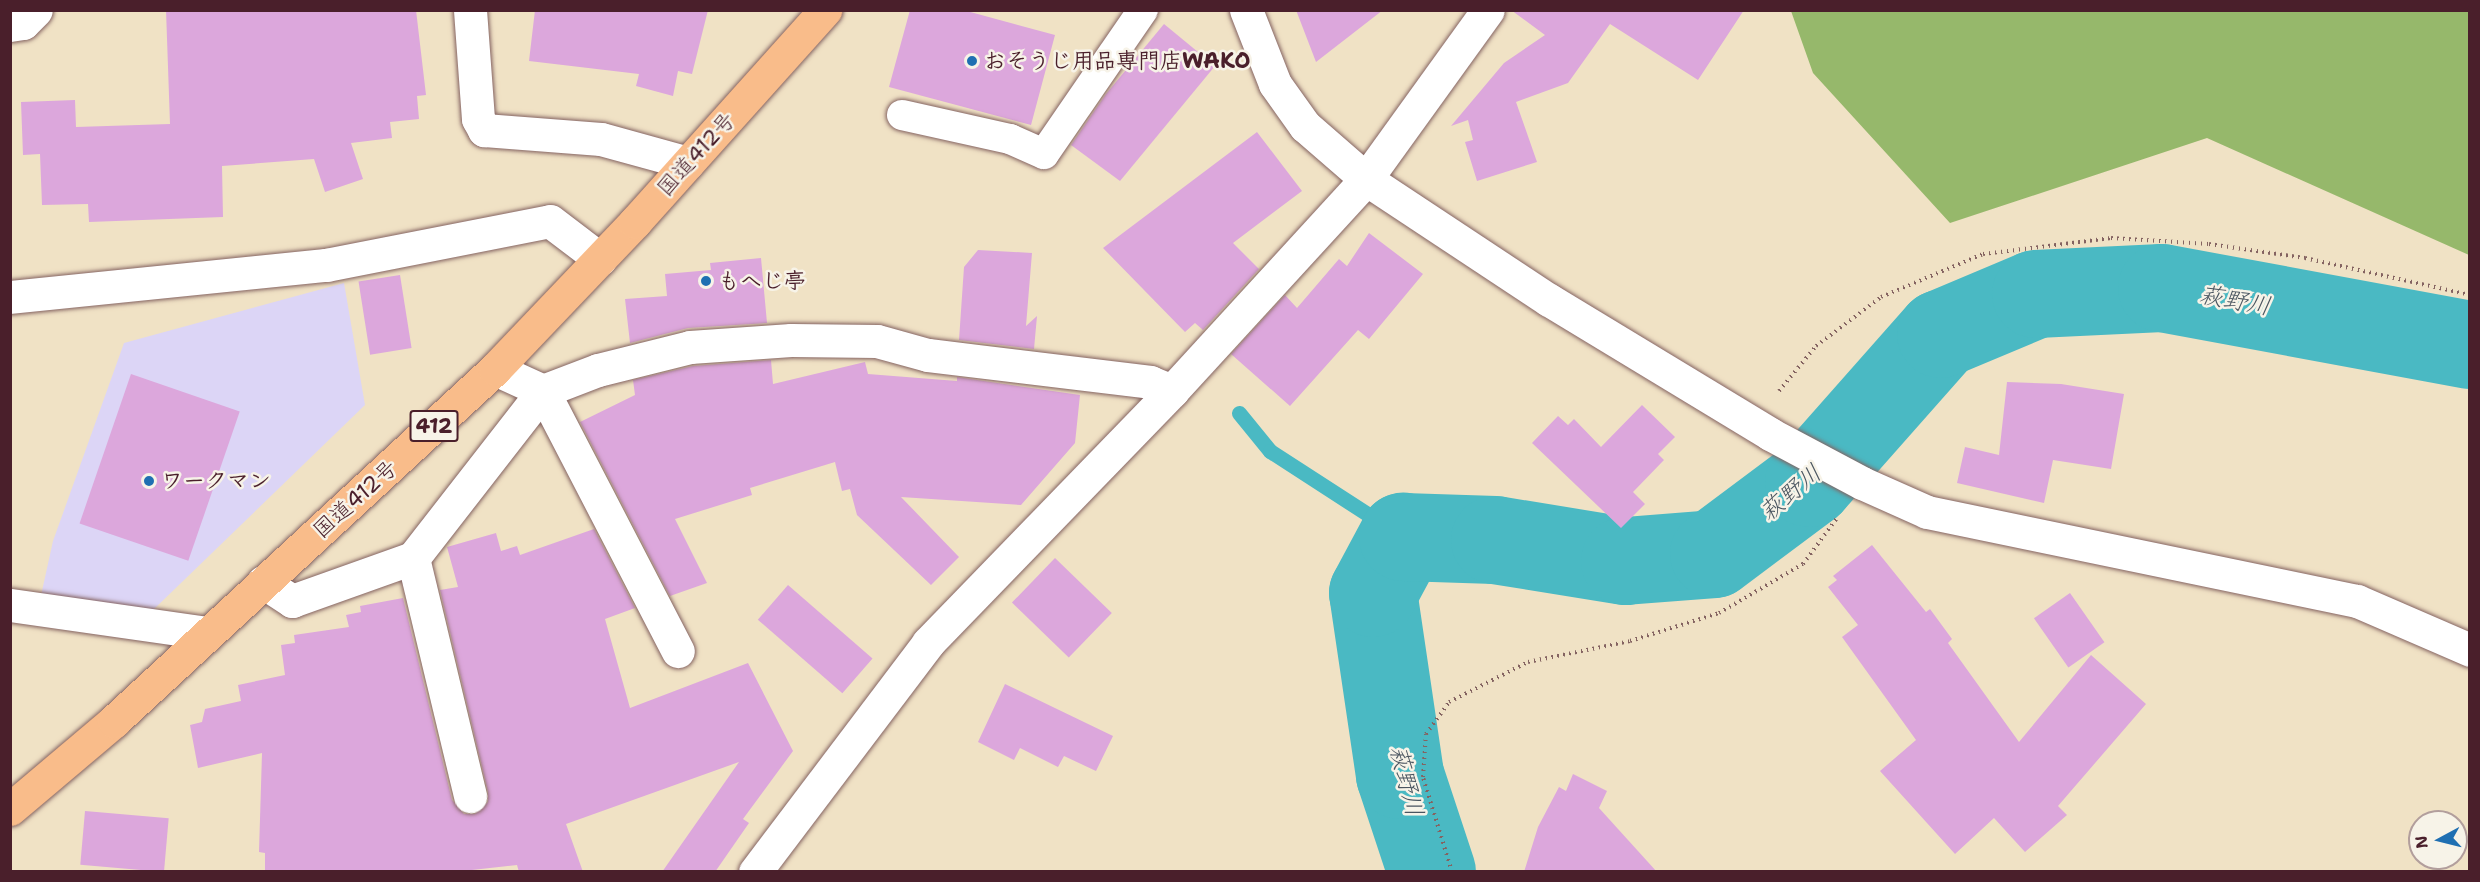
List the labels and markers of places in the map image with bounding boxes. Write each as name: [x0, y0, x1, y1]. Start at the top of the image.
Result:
place label: おそうじ用品専門店WAKO: [984, 48, 1251, 74]
marker: おそうじ用品専門店WAKO: [965, 54, 979, 68]
place label: もへじ亭: [718, 268, 806, 294]
marker: もへじ亭: [699, 274, 713, 288]
place label: ワークマン: [161, 468, 271, 494]
marker: ワークマン: [142, 474, 156, 488]

